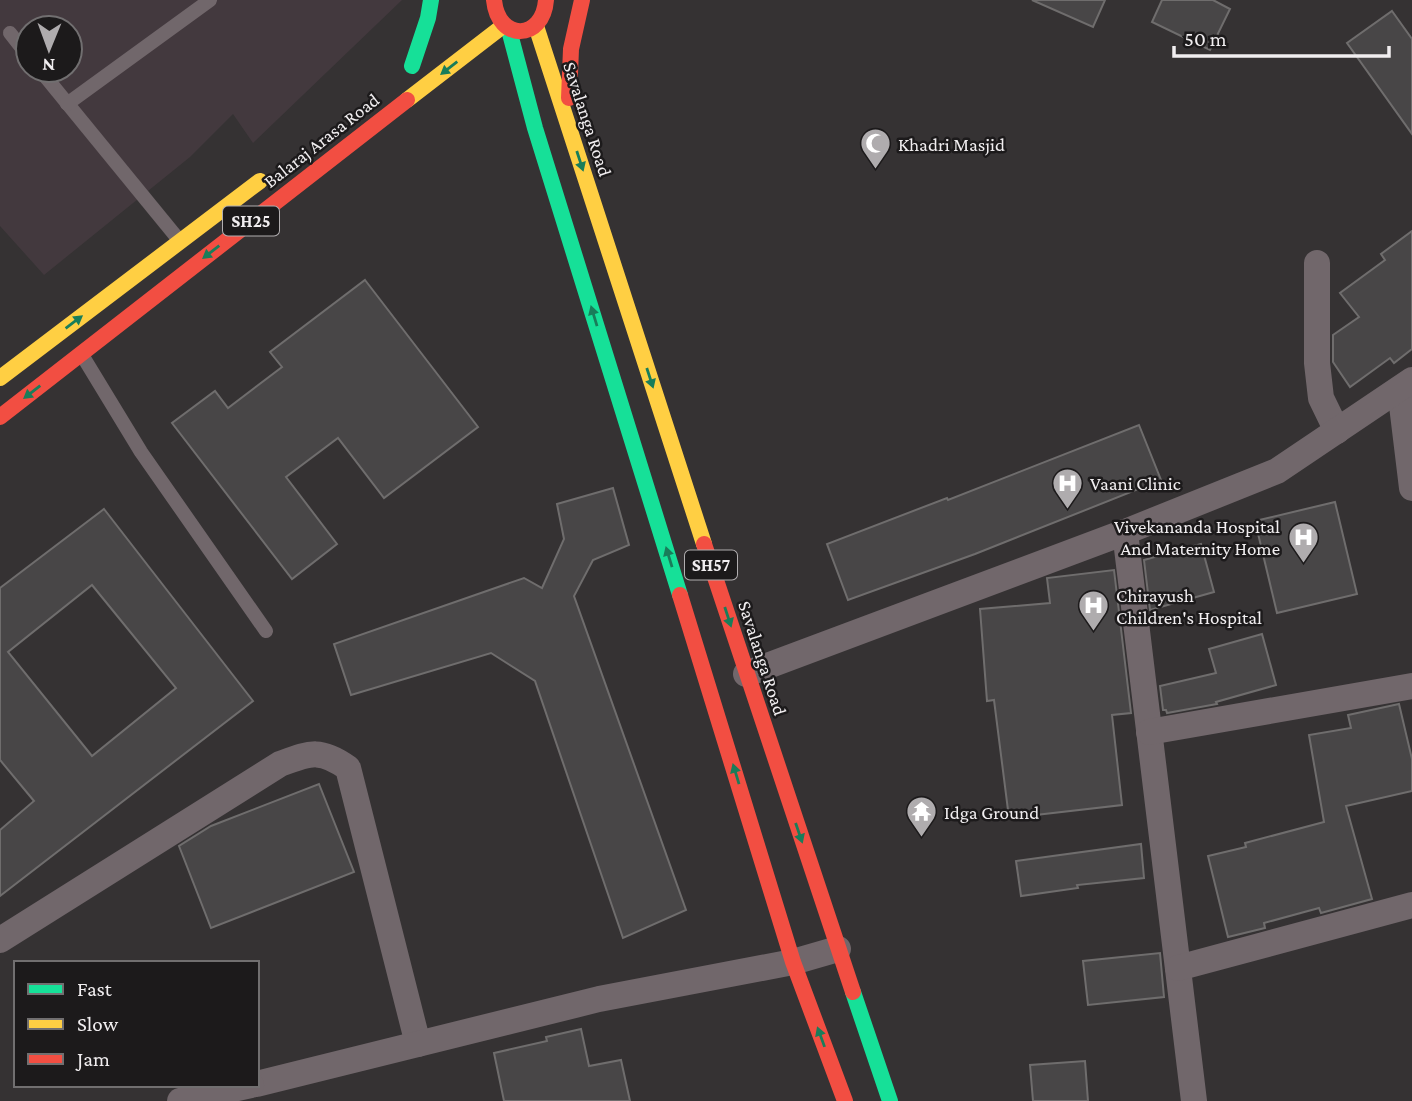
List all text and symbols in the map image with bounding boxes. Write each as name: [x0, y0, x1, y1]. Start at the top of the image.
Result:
north arrow: [14, 14, 84, 84]
scale bar: [1174, 14, 1389, 58]
text: 50 m: [1184, 27, 1227, 51]
text: N: [42, 55, 55, 76]
street label: Savalanga Road: [559, 59, 616, 179]
one-way arrow: [441, 60, 459, 75]
street label: Balaraj Arasa Road: [259, 89, 384, 193]
mosque icon: Khadri Masjid: [858, 127, 892, 171]
place label: Khadri Masjid: [898, 134, 1005, 156]
one-way arrow: [575, 151, 586, 172]
road number: SH25: [223, 206, 279, 236]
one-way arrow: [202, 244, 220, 258]
one-way arrow: [588, 306, 598, 327]
one-way arrow: [65, 316, 83, 330]
one-way arrow: [645, 367, 656, 388]
one-way arrow: [23, 385, 41, 399]
hospital icon: Vaani Clinic: [1050, 466, 1084, 510]
place label: Vaani Clinic: [1090, 473, 1181, 494]
place label: Vivekananda Hospital And Maternity Home: [1114, 516, 1280, 559]
hospital icon: Vivekananda Hospital And Maternity Home: [1286, 520, 1320, 564]
one-way arrow: [663, 546, 674, 567]
road number: SH57: [685, 550, 737, 580]
place label: Chirayush Children's Hospital: [1116, 585, 1262, 628]
hospital icon: Chirayush Children's Hospital: [1076, 589, 1110, 633]
street label: Savalanga Road: [734, 598, 791, 718]
one-way arrow: [723, 607, 733, 628]
one-way arrow: [731, 763, 741, 784]
temple icon: Idga Ground: [904, 795, 938, 839]
place label: Idga Ground: [944, 802, 1039, 823]
one-way arrow: [794, 823, 805, 844]
legend: [14, 961, 259, 1087]
text: Fast: [77, 977, 113, 1001]
text: Slow: [77, 1012, 119, 1036]
one-way arrow: [816, 1026, 827, 1047]
text: Jam: [75, 1047, 110, 1071]

